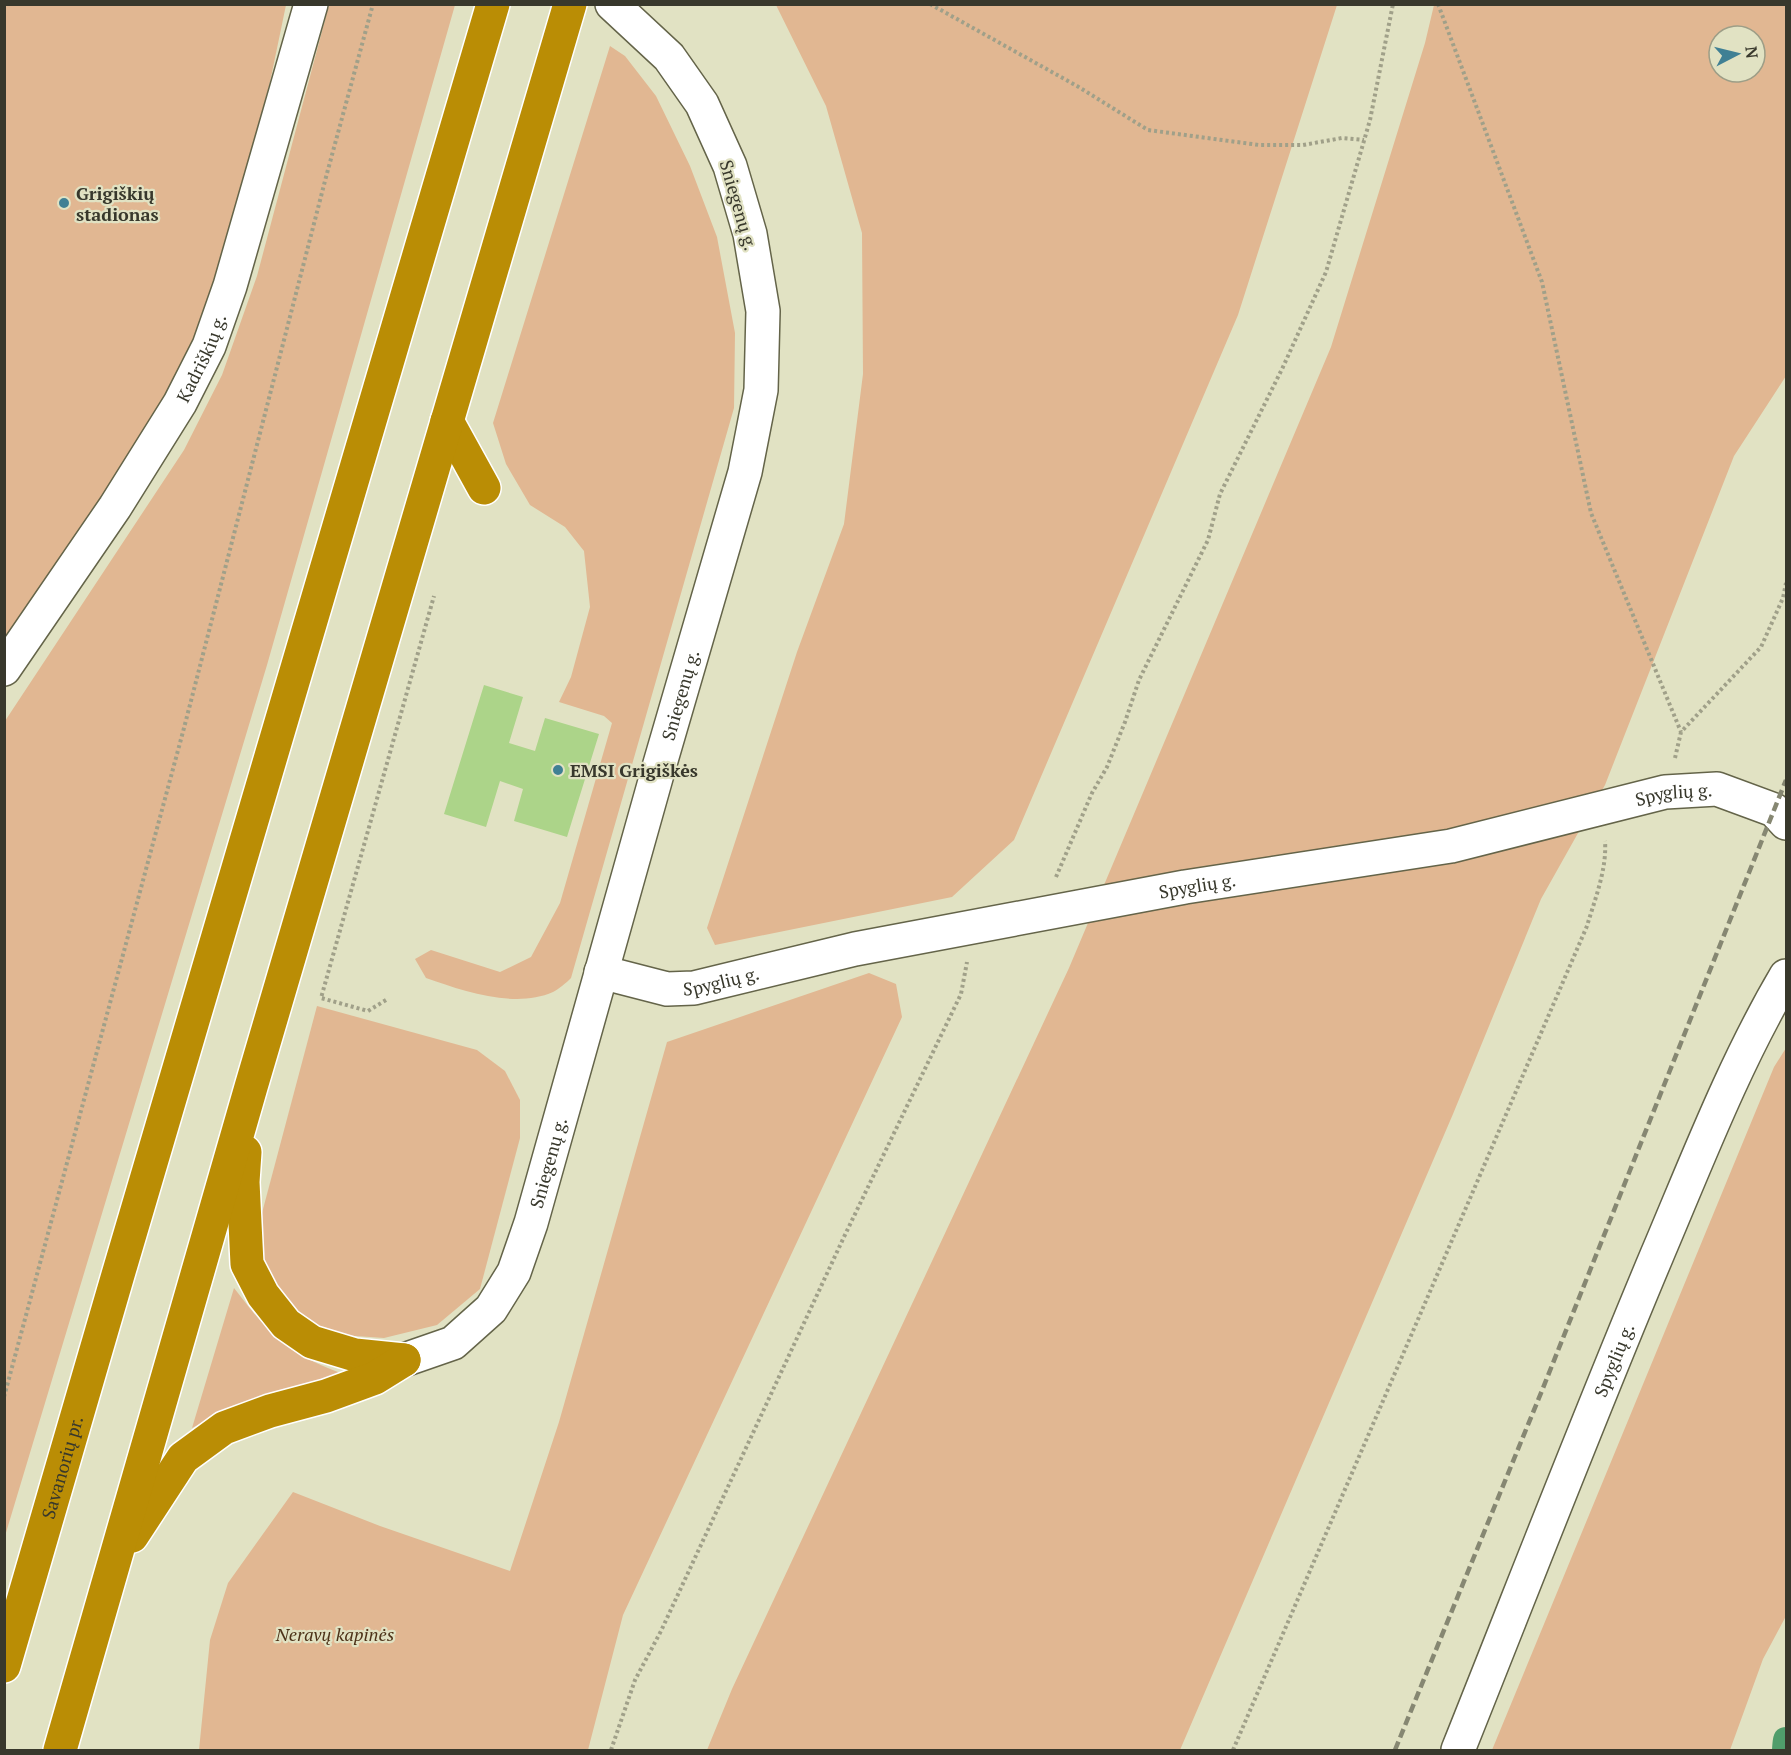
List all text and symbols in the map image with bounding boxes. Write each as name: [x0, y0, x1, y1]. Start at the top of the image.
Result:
north arrow: [1707, 24, 1767, 84]
text: N: [1740, 45, 1764, 60]
street label: Sniegenų g.: [715, 157, 763, 253]
place label: Grigiškių stadionas: [76, 181, 159, 226]
marker: Grigiškių stadionas: [57, 196, 71, 210]
street label: Kadriškių g.: [170, 310, 231, 406]
street label: Sniegenų g.: [655, 647, 705, 743]
place label: EMSI Grigiškės: [570, 758, 698, 782]
marker: EMSI Grigiškės: [551, 763, 565, 777]
street label: Spyglių g.: [1633, 777, 1713, 811]
street label: Spyglių g.: [1157, 867, 1238, 904]
street label: Spyglių g.: [682, 961, 762, 1000]
street label: Sniegenų g.: [524, 1114, 572, 1211]
street label: Spyglių g.: [1588, 1319, 1639, 1400]
street label: Savanorių pr.: [36, 1413, 88, 1522]
park label: Neravų kapinės: [275, 1622, 394, 1646]

